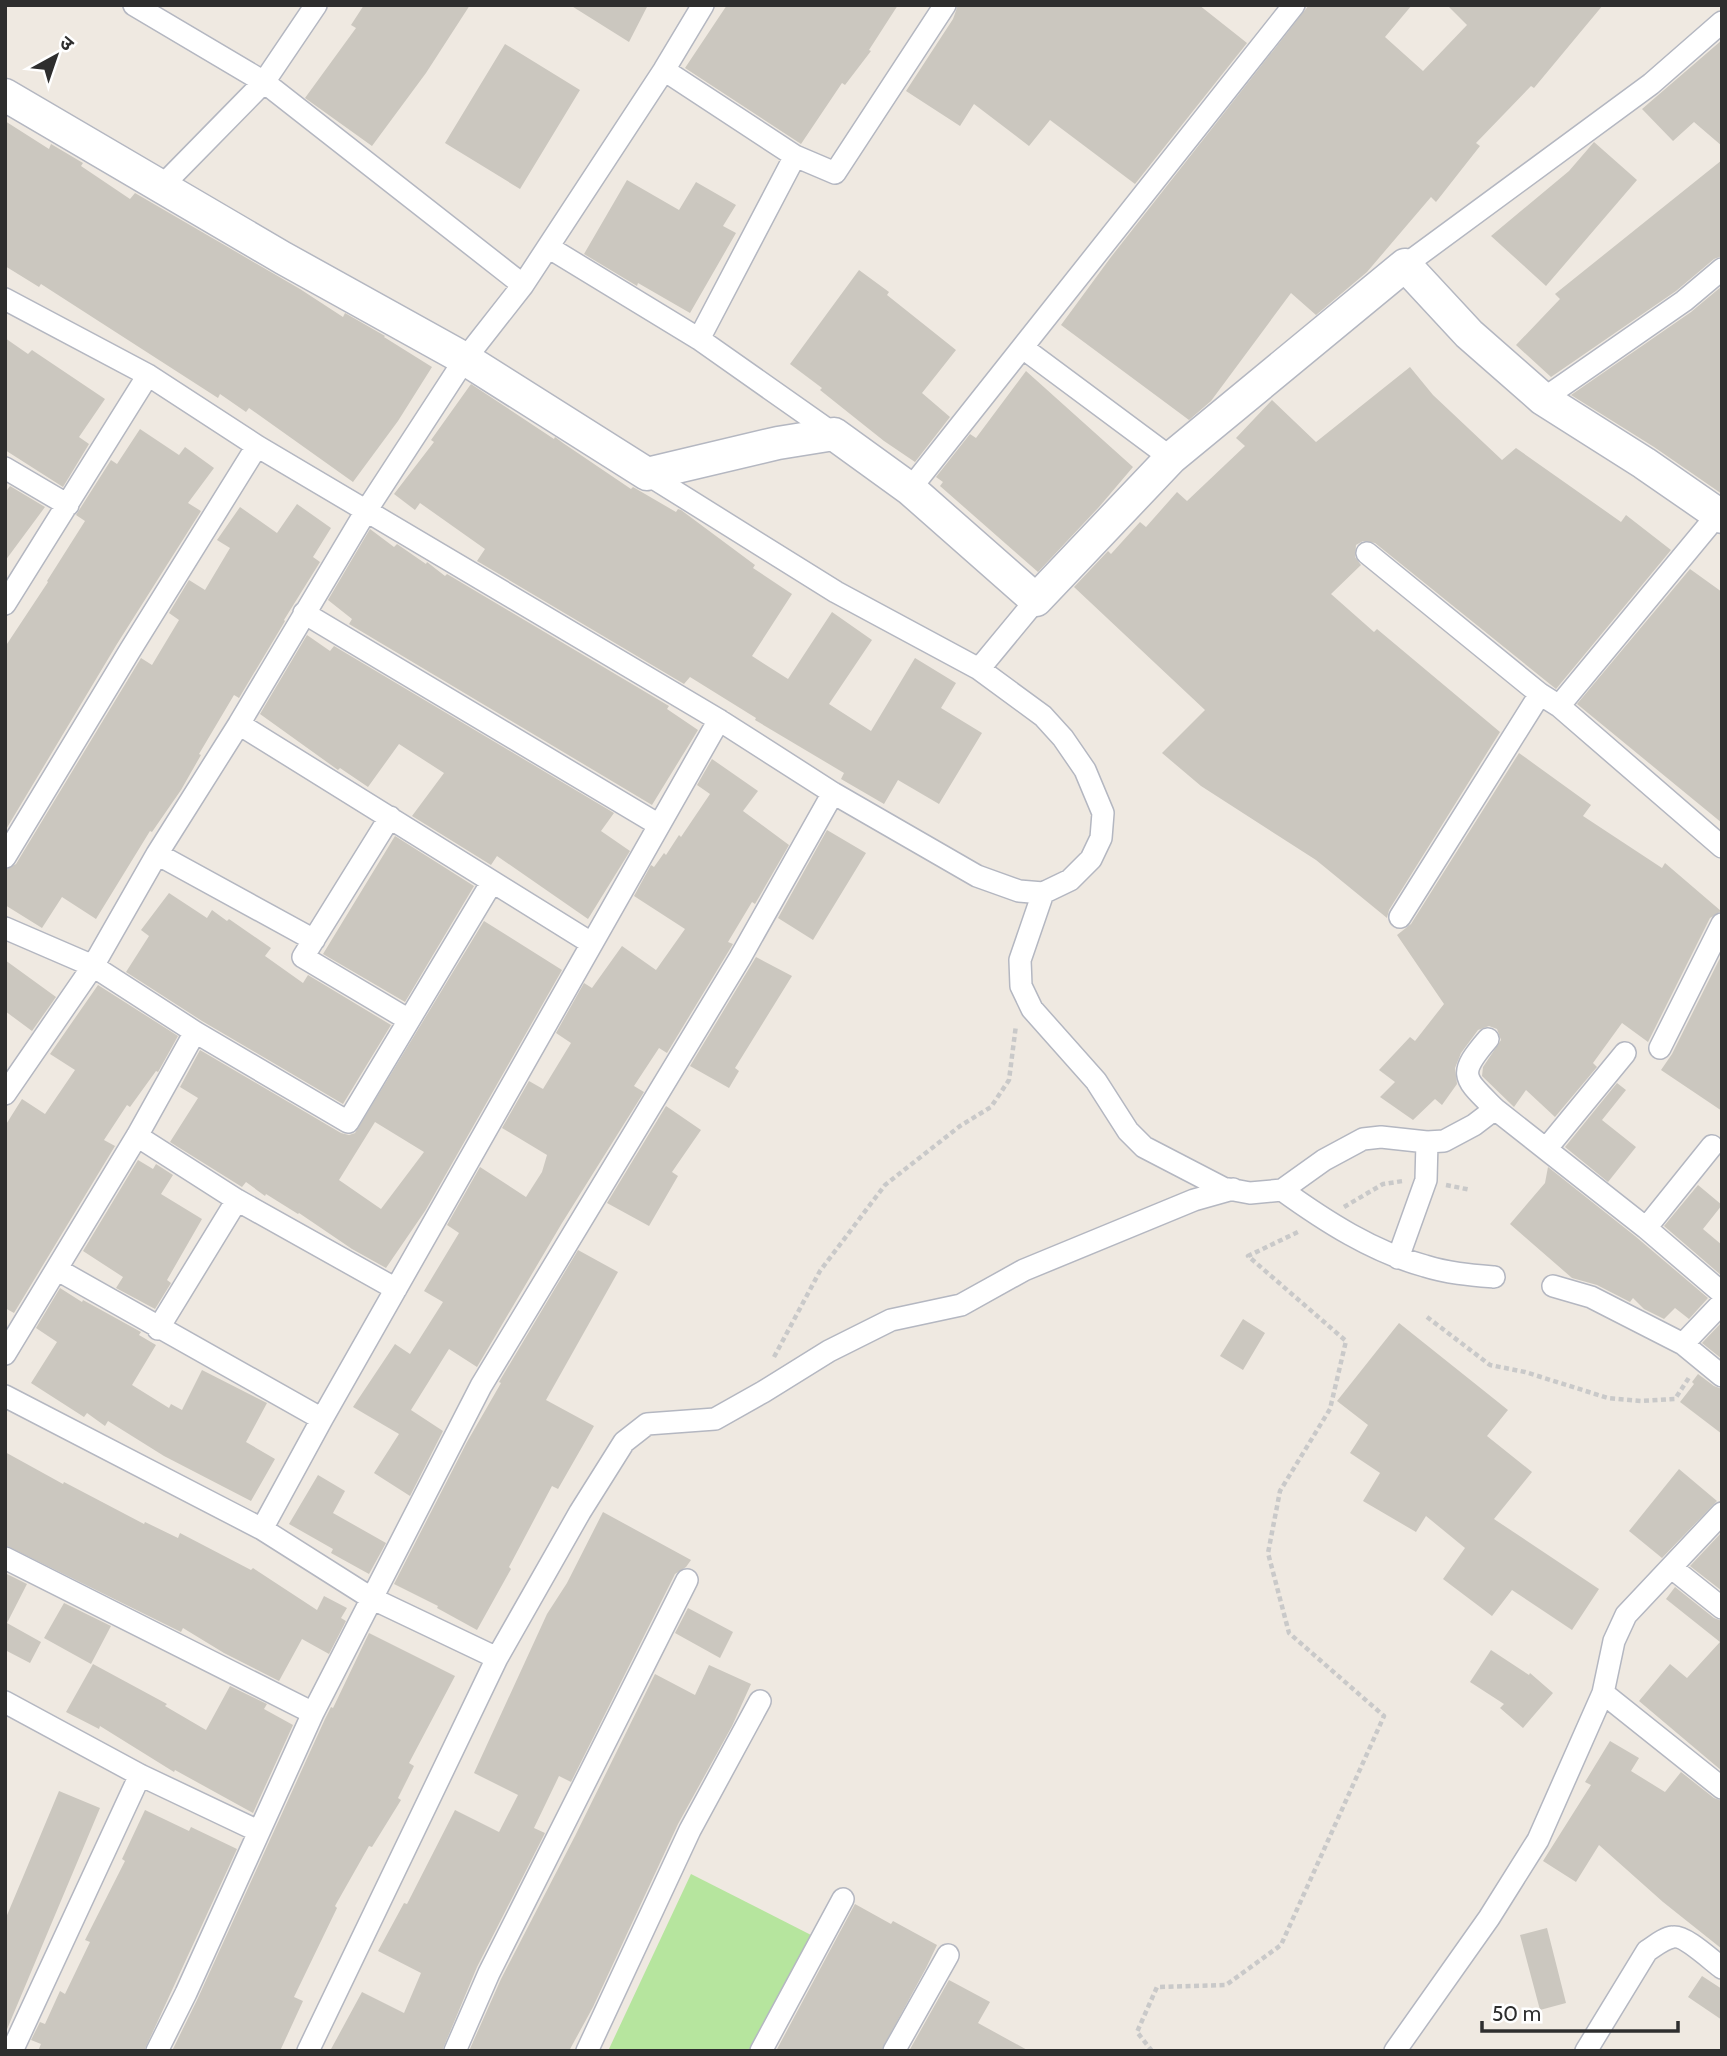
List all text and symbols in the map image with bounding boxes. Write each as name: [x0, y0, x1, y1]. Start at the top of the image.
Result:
north arrow: [21, 21, 91, 91]
text: उ: [55, 31, 79, 56]
scale bar: [1482, 1990, 1678, 2034]
text: 50 m: [1492, 2001, 1541, 2026]

